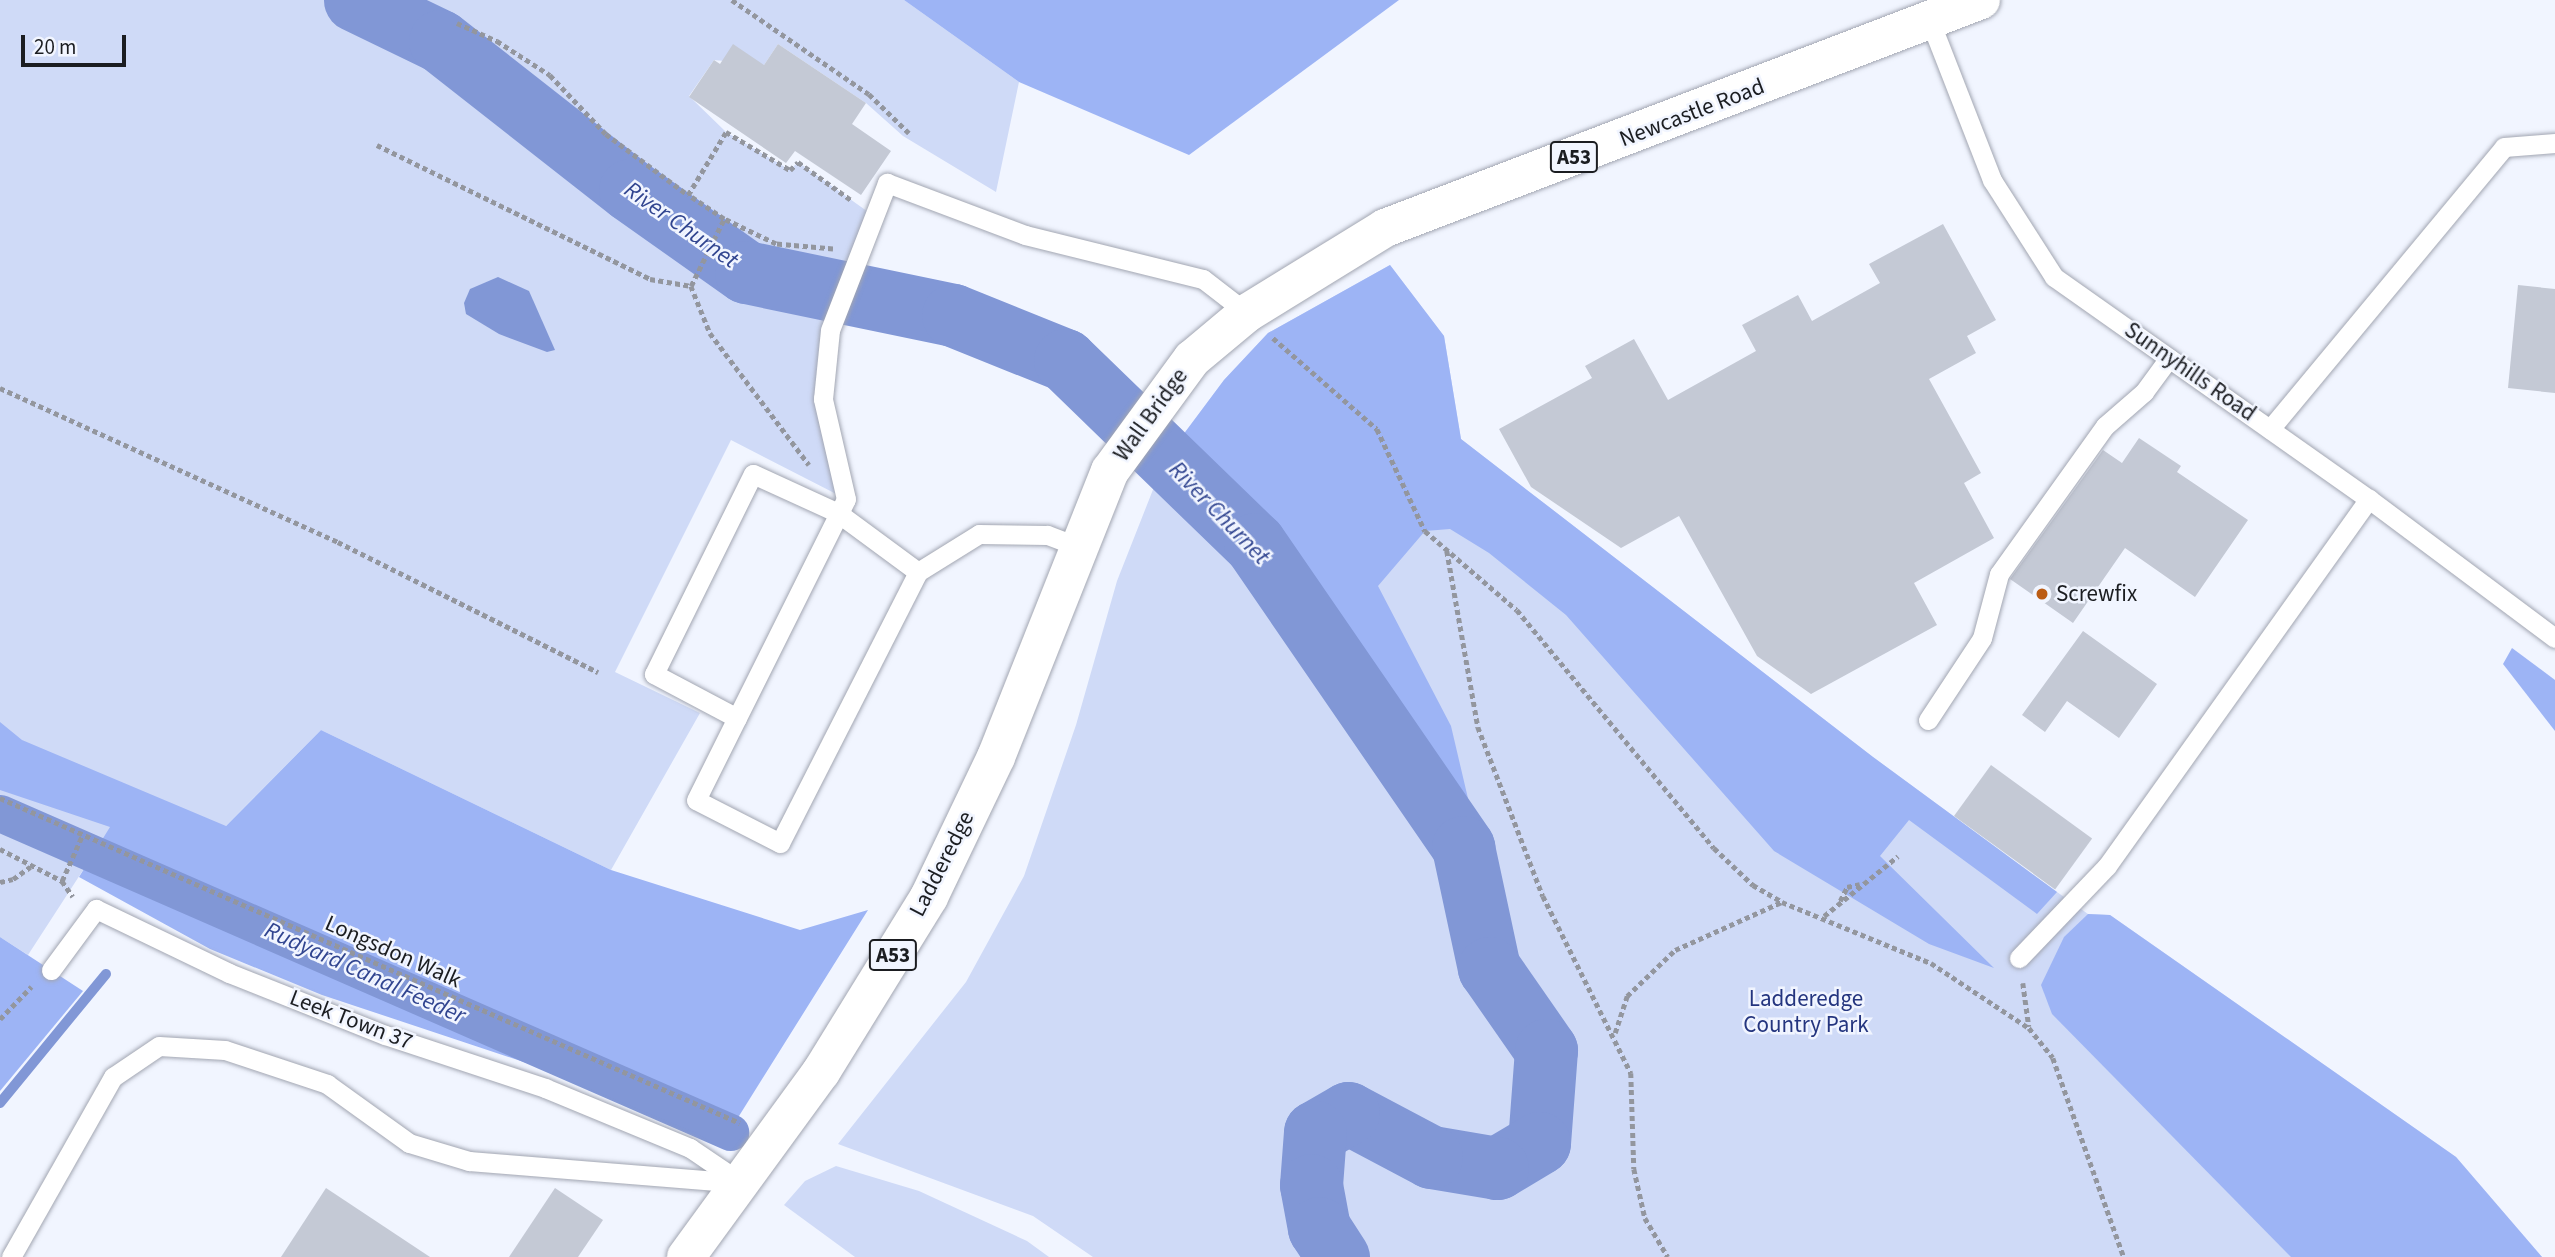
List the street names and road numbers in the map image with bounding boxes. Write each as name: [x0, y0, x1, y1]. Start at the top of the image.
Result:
street label: Newcastle Road: [1616, 73, 1768, 153]
road number: A53: [1550, 140, 1598, 174]
street label: Sunnyhills Road: [2119, 316, 2261, 428]
street label: Wall Bridge: [1108, 363, 1194, 467]
street label: Ladderedge: [904, 807, 980, 921]
street label: Longsdon Walk: [321, 910, 465, 994]
road number: A53: [868, 937, 917, 972]
street label: Leek Town 37: [286, 984, 416, 1056]

